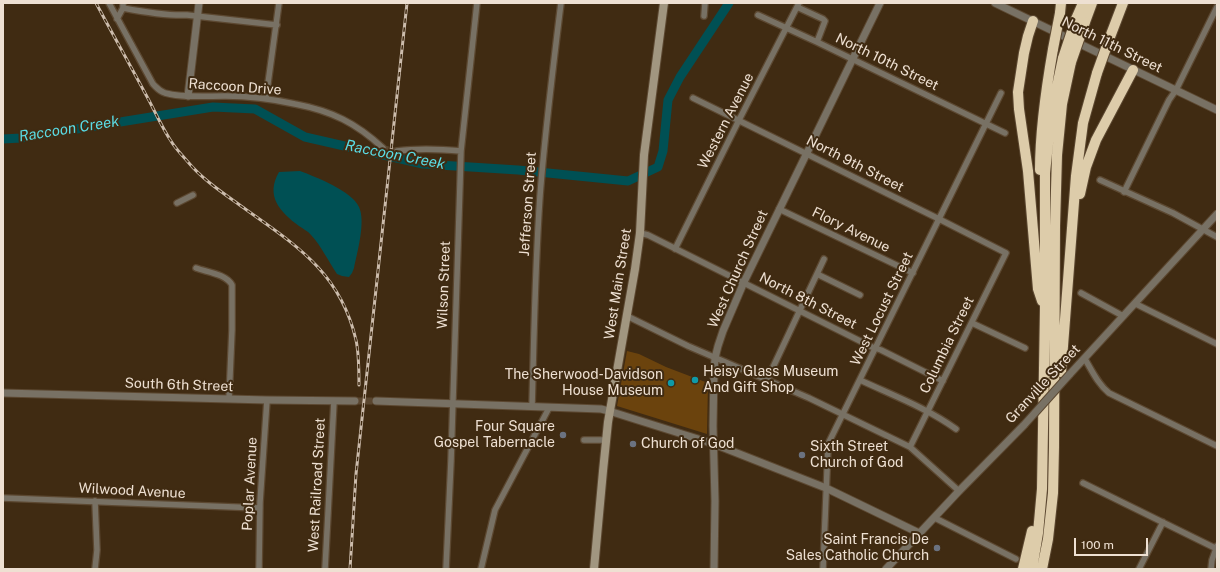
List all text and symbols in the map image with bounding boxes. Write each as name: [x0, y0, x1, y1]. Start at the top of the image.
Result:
street label: North 11th Street: [1059, 13, 1165, 77]
street label: North 10th Street: [833, 30, 941, 94]
street label: Western Avenue: [695, 70, 757, 172]
street label: Raccoon Drive: [188, 75, 282, 99]
water label: Raccoon Creek: [18, 112, 120, 146]
street label: North 9th Street: [803, 132, 907, 196]
water label: Raccoon Creek: [344, 136, 446, 174]
street label: Jefferson Street: [516, 151, 540, 257]
street label: Flory Avenue: [809, 204, 893, 256]
street label: West Church Street: [704, 207, 772, 331]
street label: West Main Street: [601, 227, 635, 341]
street label: Wilson Street: [434, 241, 454, 329]
street label: West Locust Street: [847, 249, 917, 369]
street label: North 8th Street: [756, 269, 860, 333]
street label: Columbia Street: [916, 294, 978, 396]
street label: Granville Street: [1002, 341, 1084, 427]
place label: Heisy Glass Museum And Gift Shop: [703, 364, 838, 396]
place label: The Sherwood-Davidson House Museum: [505, 367, 663, 400]
street label: South 6th Street: [124, 375, 234, 395]
marker: Heisy Glass Museum And Gift Shop: [690, 375, 700, 385]
marker: The Sherwood-Davidson House Museum: [666, 378, 676, 388]
street label: West Railroad Street: [305, 417, 329, 553]
place label: Four Square Gospel Tabernacle: [434, 419, 555, 452]
marker: Four Square Gospel Tabernacle: [558, 430, 568, 440]
place label: Church of God: [641, 436, 734, 452]
street label: Poplar Avenue: [239, 437, 261, 531]
marker: Church of God: [628, 439, 638, 449]
place label: Sixth Street Church of God: [810, 439, 903, 472]
marker: Sixth Street Church of God: [797, 450, 807, 460]
street label: Wilwood Avenue: [78, 480, 186, 502]
scale bar: [1076, 530, 1150, 556]
place label: Saint Francis De Sales Catholic Church: [786, 532, 929, 564]
text: 100 m: [1081, 538, 1114, 552]
marker: Saint Francis De Sales Catholic Church: [932, 543, 942, 553]

